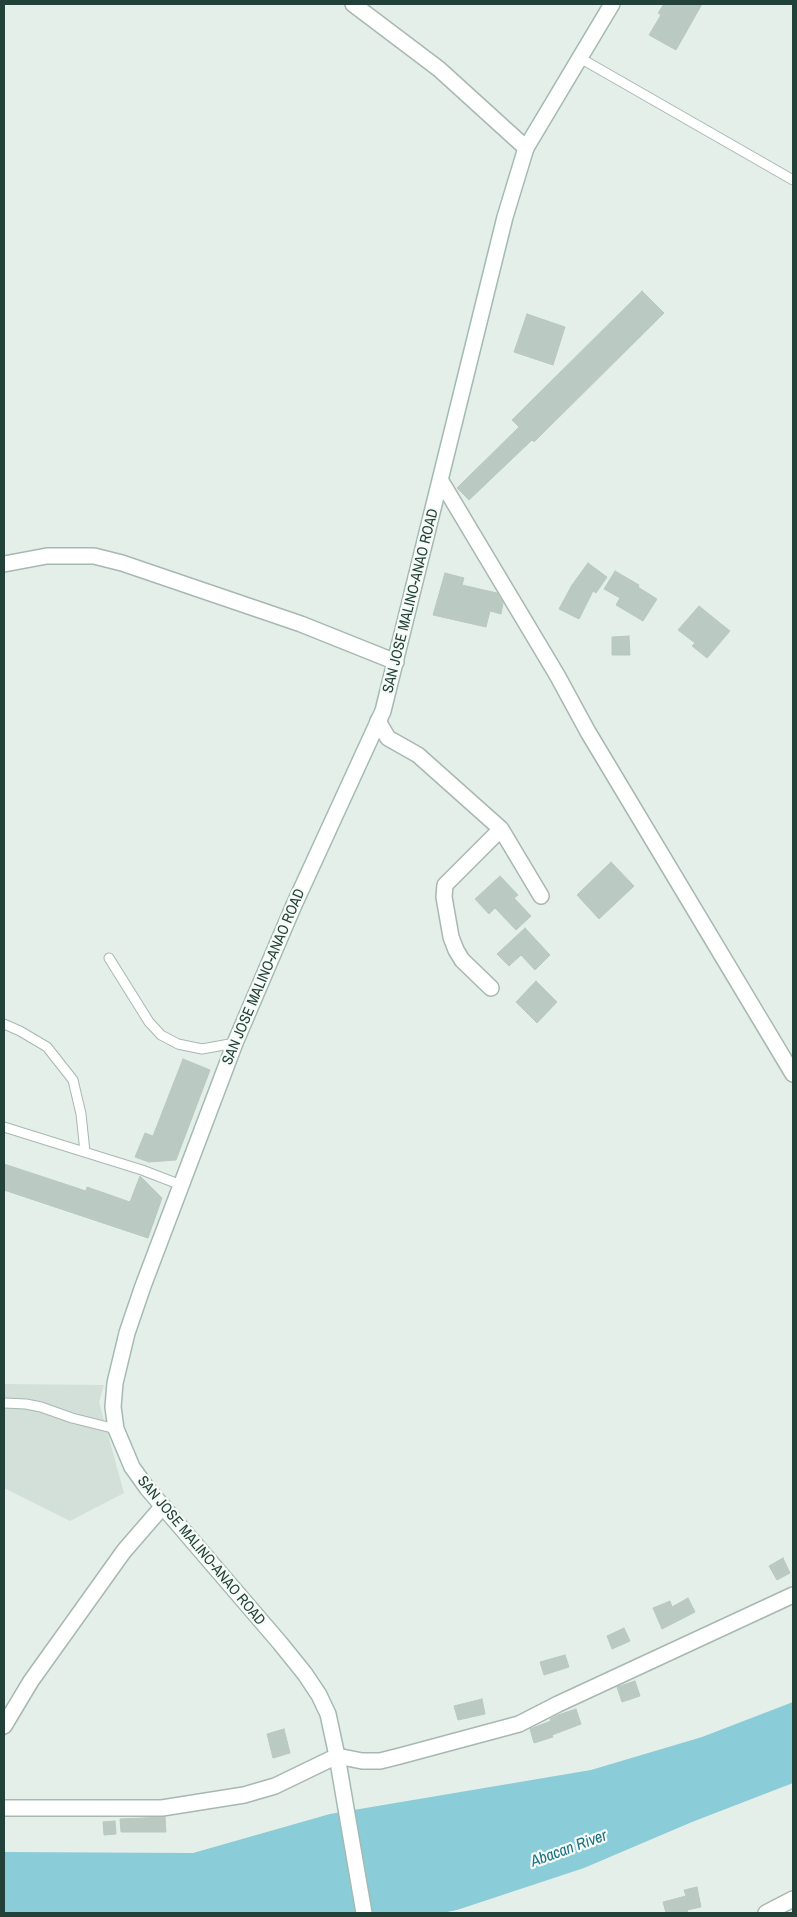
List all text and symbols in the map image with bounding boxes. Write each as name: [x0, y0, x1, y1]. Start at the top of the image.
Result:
street label: SAN JOSE MALINO-ANAO ROAD: [379, 507, 443, 695]
street label: SAN JOSE MALINO-ANAO ROAD: [219, 886, 309, 1068]
street label: SAN JOSE MALINO-ANAO ROAD: [133, 1473, 269, 1629]
water label: Abacan River: [528, 1826, 610, 1872]

